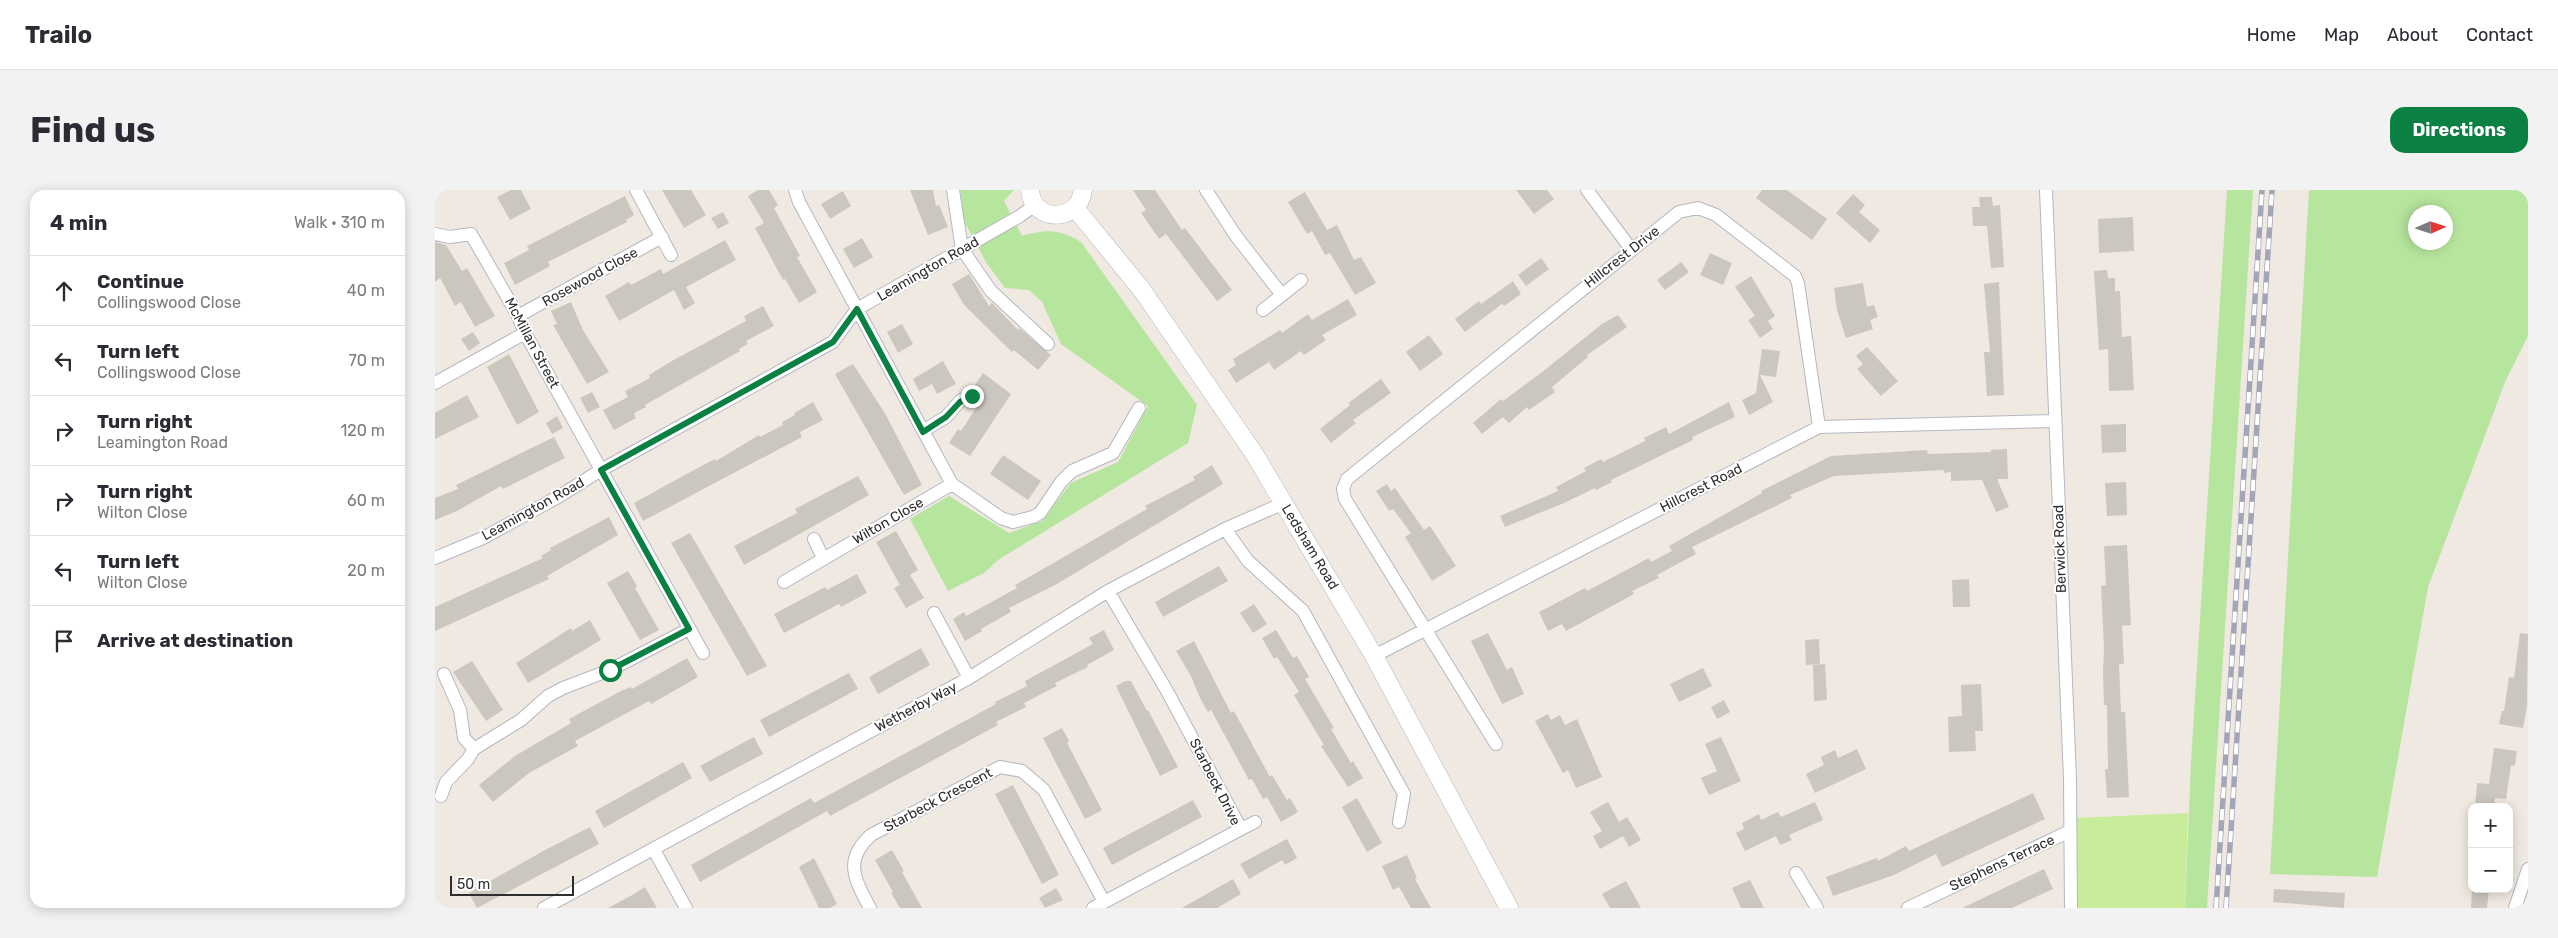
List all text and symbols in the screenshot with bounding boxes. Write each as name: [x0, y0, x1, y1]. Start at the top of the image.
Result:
text: Trailo: [25, 21, 92, 49]
text: Home: [2247, 24, 2296, 46]
text: Map: [2324, 24, 2359, 46]
text: About: [2387, 24, 2438, 46]
text: Contact: [2466, 24, 2533, 46]
button: Directions: [2390, 107, 2528, 153]
text: Find us: [30, 109, 155, 151]
north arrow: [2408, 205, 2453, 250]
text: 4 min: [50, 210, 108, 235]
text: Walk · 310 m: [294, 213, 385, 232]
street label: Hillcrest Drive: [1581, 222, 1663, 292]
street label: Leamington Road: [874, 233, 982, 305]
street label: Rosewood Close: [539, 244, 641, 310]
text: Continue: [97, 270, 184, 293]
icon: ahead: [50, 277, 78, 305]
text: 40 m: [347, 281, 385, 300]
text: Collingswood Close: [97, 293, 241, 312]
street label: McMillan Street: [501, 295, 563, 392]
text: Turn left: [97, 340, 179, 363]
icon: left: [50, 347, 78, 375]
text: 70 m: [348, 351, 385, 370]
text: Collingswood Close: [97, 363, 241, 382]
route end: [961, 385, 984, 408]
text: Turn right: [97, 410, 192, 433]
icon: right: [50, 417, 78, 445]
text: 120 m: [340, 421, 385, 440]
text: Leamington Road: [97, 433, 228, 452]
street label: Hillcrest Road: [1657, 460, 1745, 516]
street label: Leamington Road: [479, 474, 587, 544]
text: Turn right: [97, 480, 192, 503]
icon: right: [50, 487, 78, 515]
text: 60 m: [347, 491, 385, 510]
street label: Wilton Close: [849, 494, 927, 548]
street label: Ledsham Road: [1278, 501, 1342, 593]
text: Wilton Close: [97, 503, 187, 522]
street label: Berwick Road: [2050, 504, 2070, 594]
text: Turn left: [97, 550, 179, 573]
icon: left: [50, 557, 78, 585]
text: 20 m: [347, 561, 385, 580]
text: Wilton Close: [97, 573, 187, 592]
icon: arrive: [50, 627, 78, 655]
text: Arrive at destination: [97, 629, 293, 652]
route start: [599, 659, 622, 682]
street label: Wetherby Way: [872, 678, 960, 736]
street label: Starbeck Drive: [1186, 736, 1244, 828]
street label: Starbeck Crescent: [881, 764, 996, 836]
map controls: [2468, 803, 2513, 893]
button: +: [2468, 803, 2513, 848]
street label: Stephens Terrace: [1947, 831, 2057, 895]
button: −: [2468, 848, 2513, 893]
scale bar: [450, 873, 574, 896]
text: 50 m: [457, 876, 490, 893]

